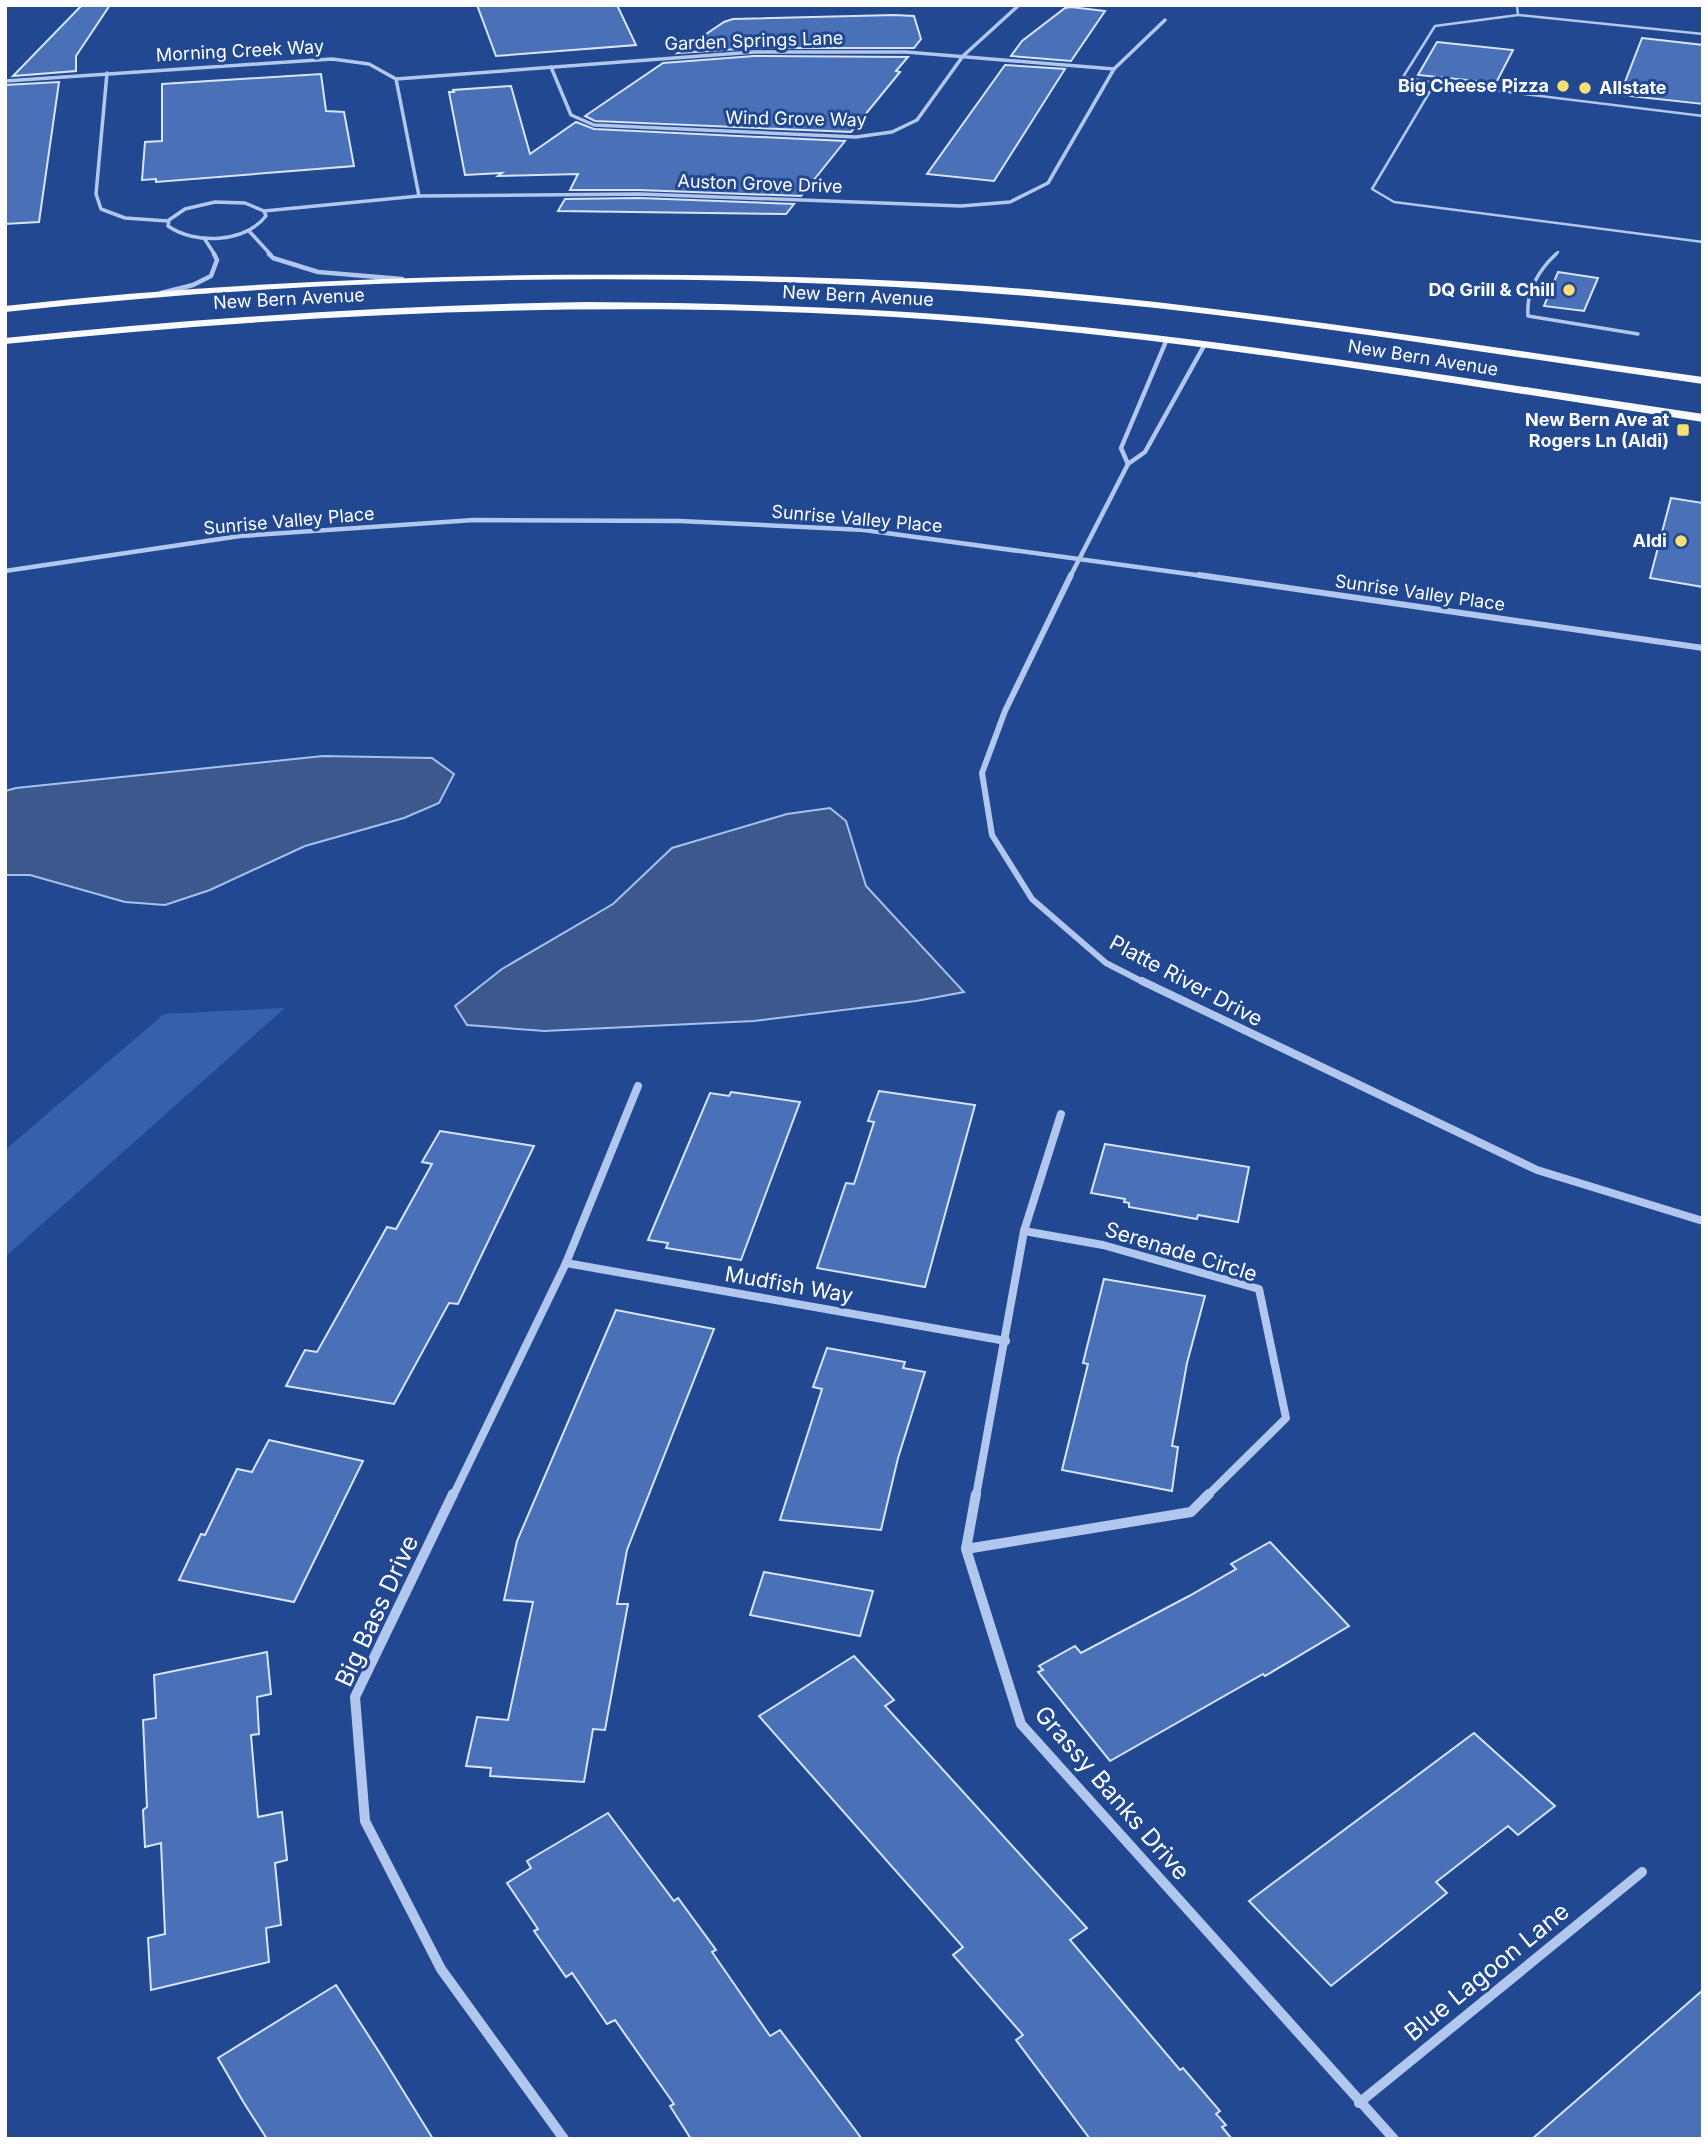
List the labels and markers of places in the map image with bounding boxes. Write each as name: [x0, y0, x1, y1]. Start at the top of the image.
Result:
place label: Big Cheese Pizza: [1398, 75, 1549, 96]
place label: Allstate: [1599, 77, 1667, 98]
marker: Big Cheese Pizza: [1555, 78, 1571, 94]
marker: Allstate: [1577, 80, 1593, 96]
place label: DQ Grill & Chill: [1428, 279, 1555, 300]
marker: DQ Grill & Chill: [1561, 282, 1577, 298]
place label: New Bern Ave at Rogers Ln (Aldi): [1525, 409, 1669, 451]
marker: New Bern Ave at Rogers Ln (Aldi): [1675, 422, 1691, 438]
place label: Aldi: [1632, 530, 1667, 551]
marker: Aldi: [1673, 533, 1689, 549]

